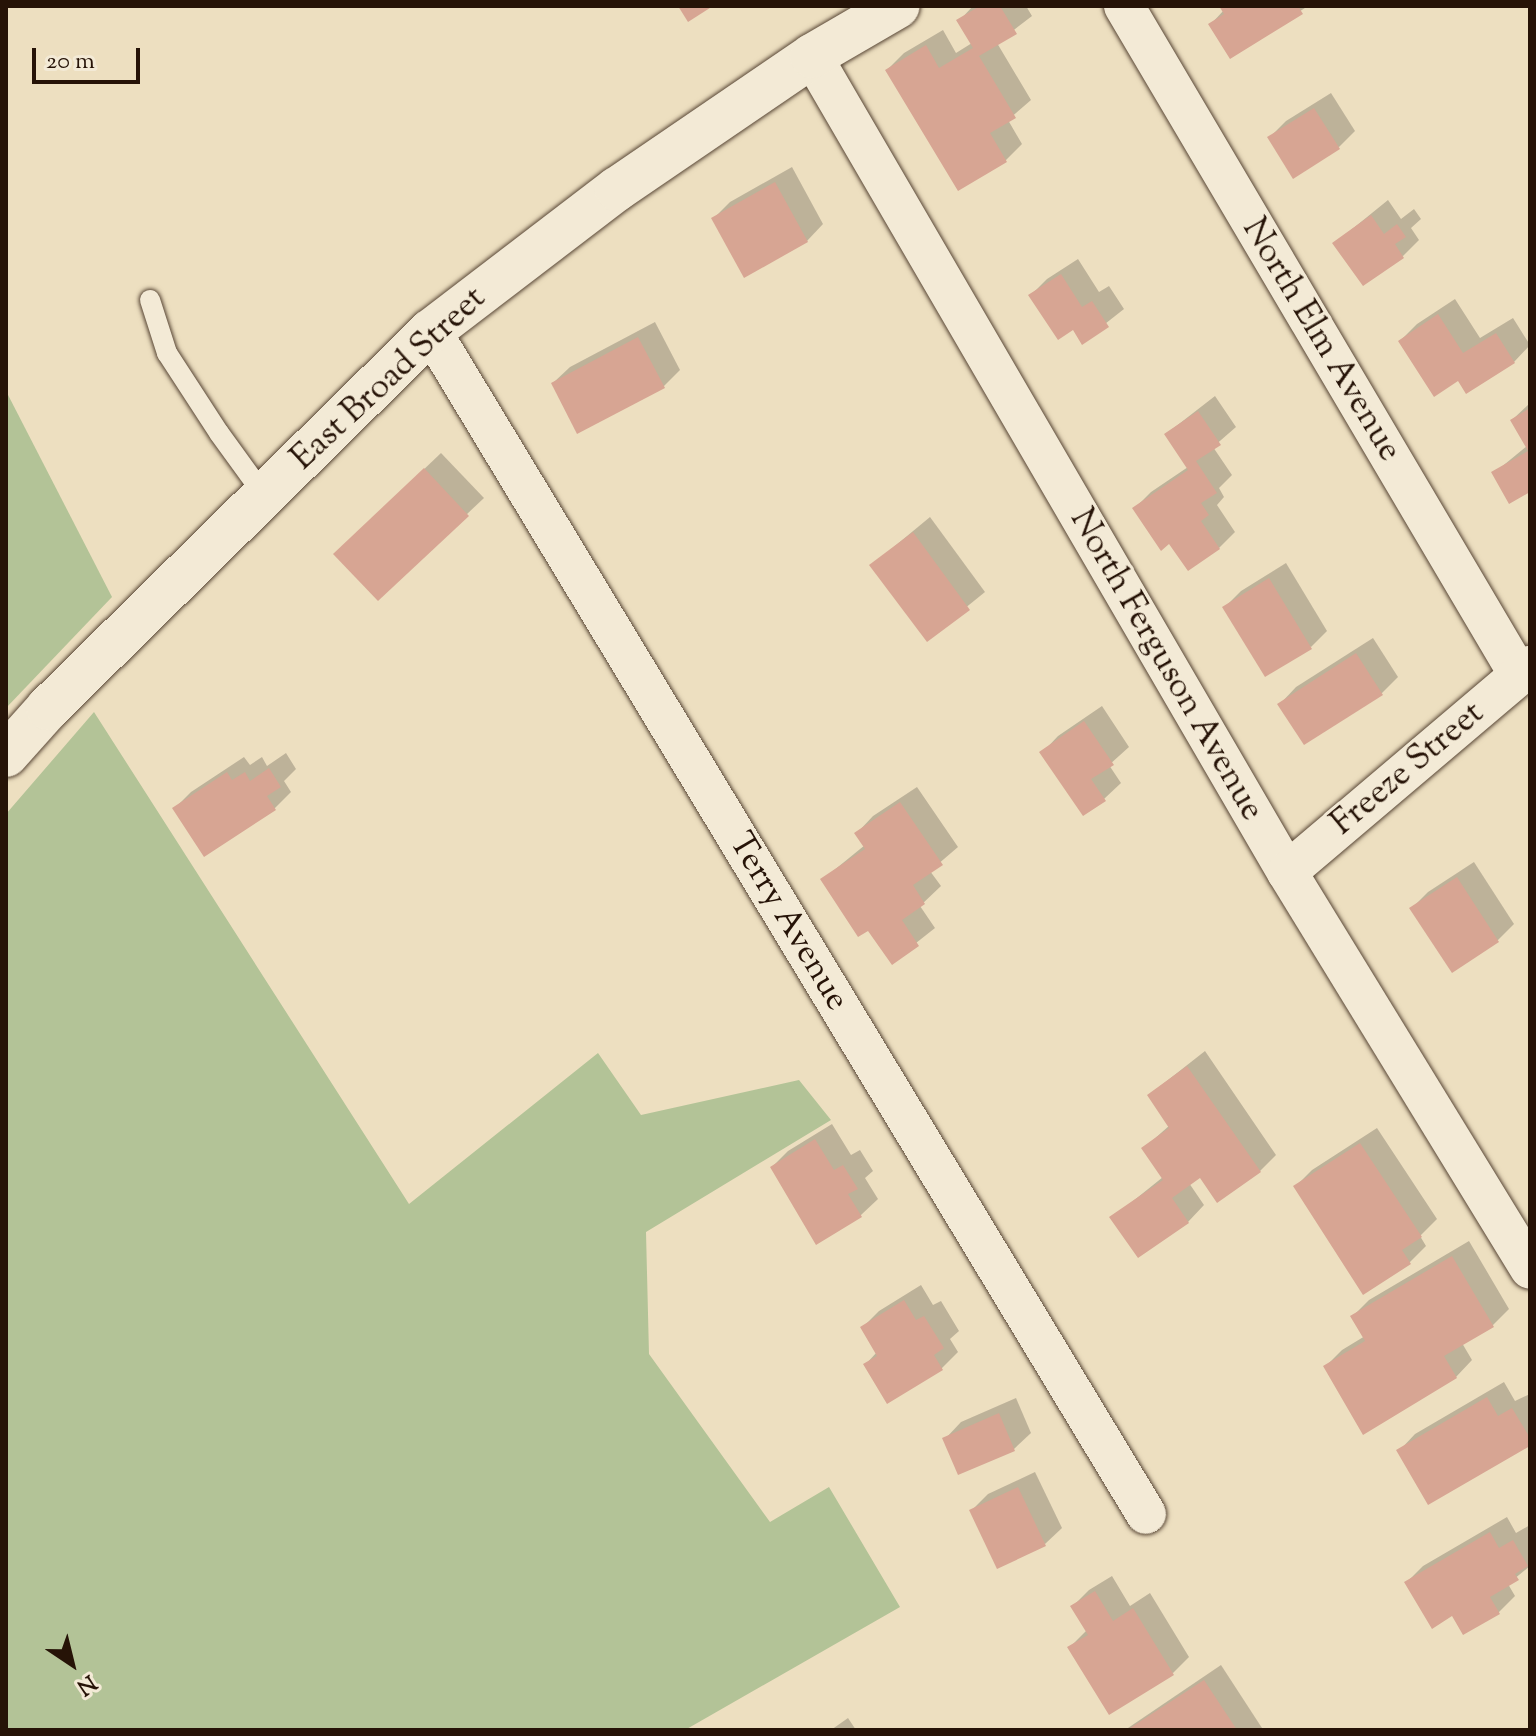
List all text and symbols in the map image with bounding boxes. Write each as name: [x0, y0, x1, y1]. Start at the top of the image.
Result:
scale bar: [36, 32, 144, 82]
text: 20 m: [46, 45, 95, 79]
street label: North Elm Avenue: [1232, 211, 1410, 469]
street label: East Broad Street: [283, 279, 495, 479]
street label: North Ferguson Avenue: [1060, 502, 1272, 828]
street label: Freeze Street: [1323, 693, 1493, 845]
street label: Terry Avenue: [719, 826, 857, 1018]
north arrow: [32, 1624, 112, 1704]
text: N: [69, 1666, 102, 1702]

